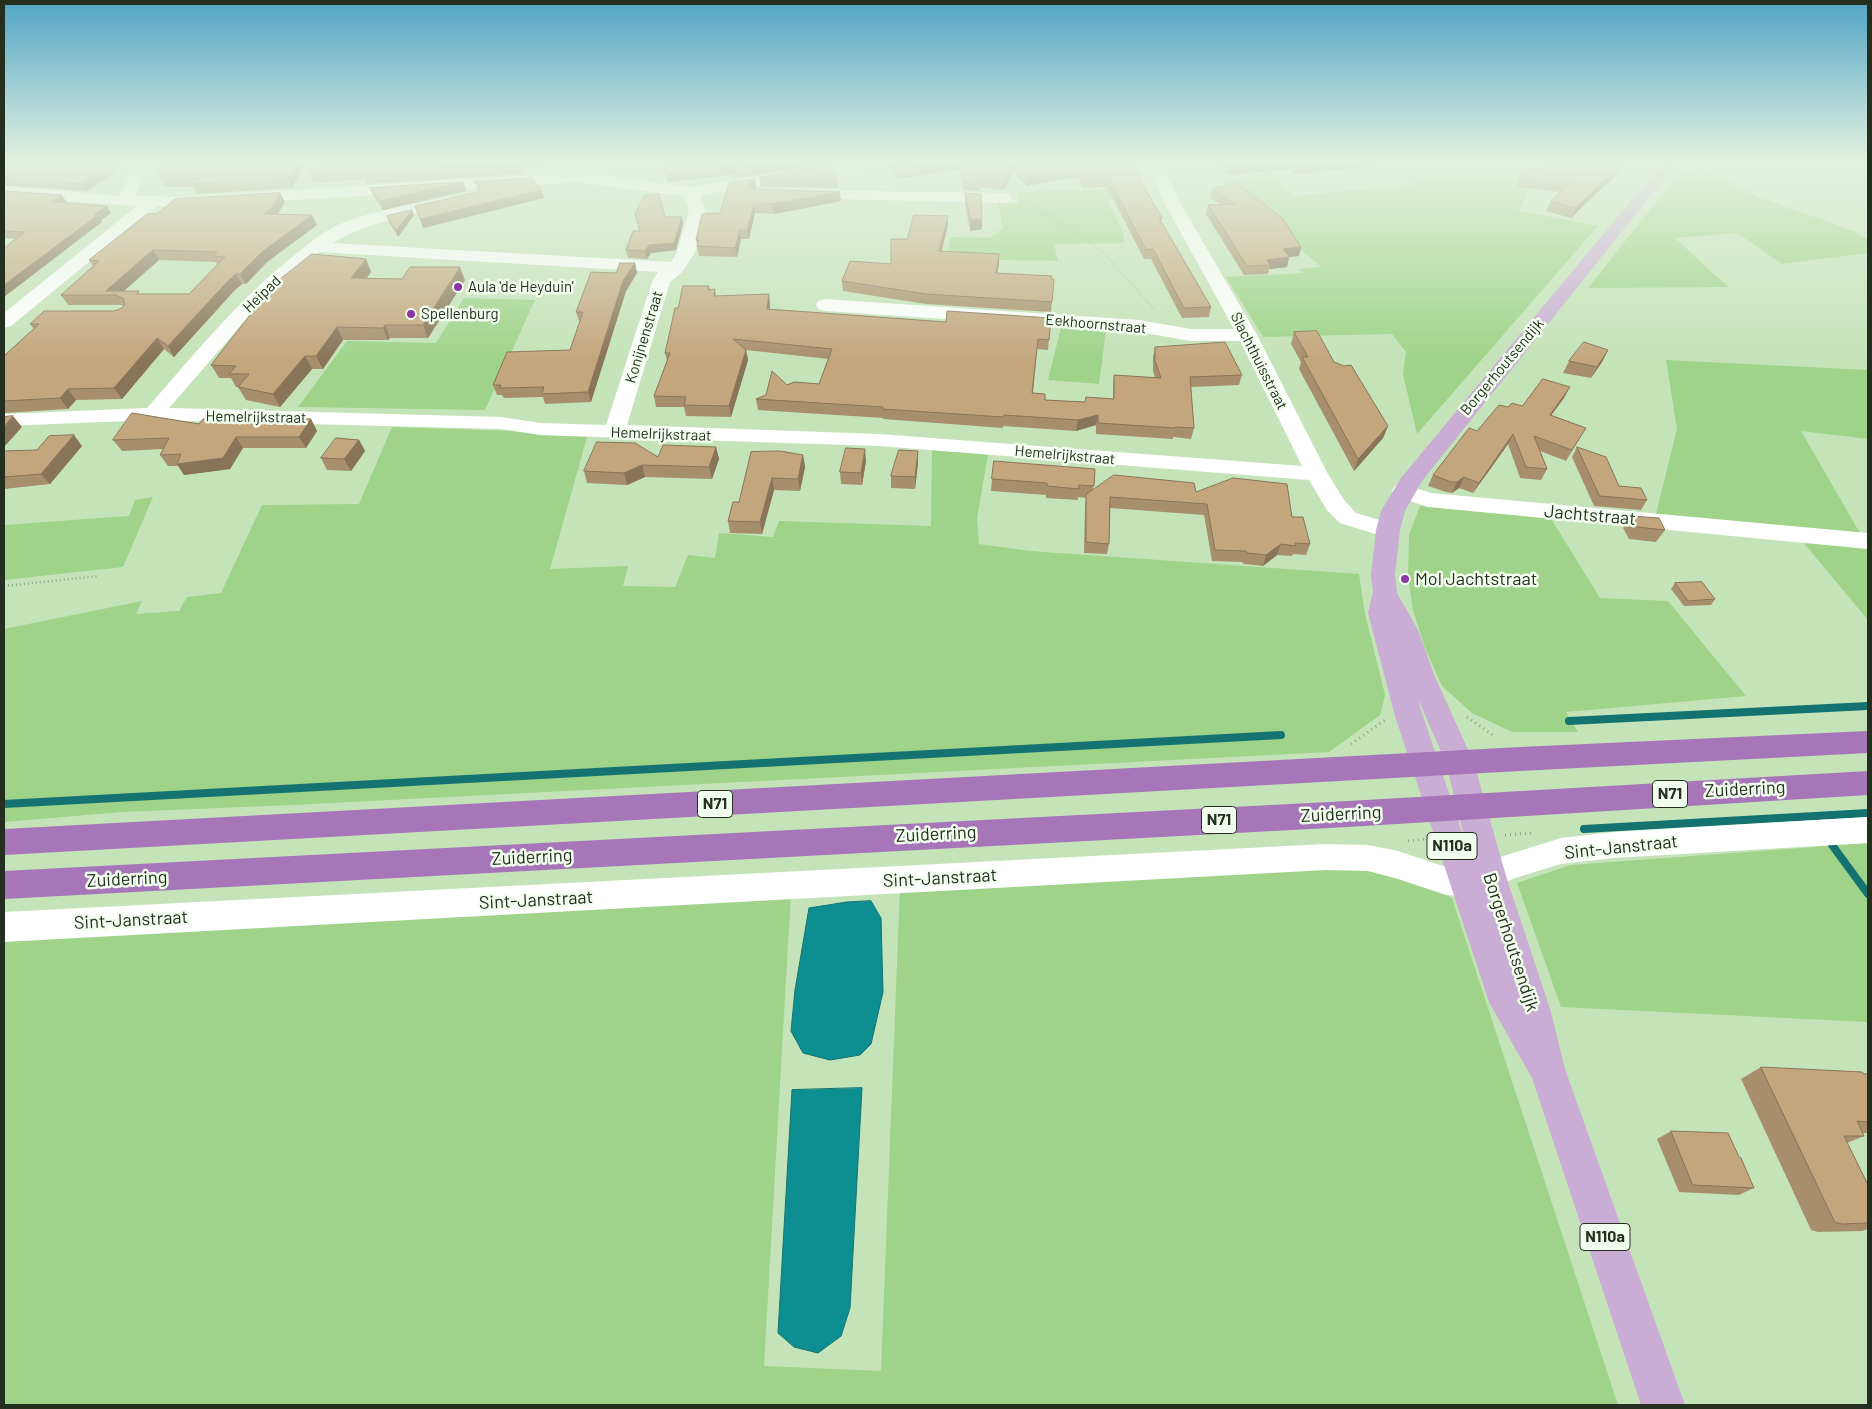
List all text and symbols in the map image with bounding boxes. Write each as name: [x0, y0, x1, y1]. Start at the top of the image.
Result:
street label: Heipad: [239, 272, 285, 316]
place label: Aula 'de Heyduin': [468, 278, 574, 296]
marker: Aula 'de Heyduin': [452, 281, 464, 293]
street label: Konijnenstraat: [621, 289, 667, 385]
place label: Spellenburg: [421, 305, 498, 323]
marker: Spellenburg: [405, 308, 417, 320]
street label: Slachthuisstraat: [1227, 309, 1291, 413]
street label: Eekhoornstraat: [1045, 311, 1147, 337]
street label: Borgerhoutsendijk: [1456, 315, 1548, 419]
street label: Hemelrijkstraat: [205, 407, 307, 427]
street label: Hemelrijkstraat: [610, 423, 712, 445]
street label: Hemelrijkstraat: [1014, 442, 1116, 468]
street label: Jachtstraat: [1543, 500, 1637, 530]
place label: Mol Jachtstraat: [1415, 568, 1537, 590]
marker: Mol Jachtstraat: [1399, 573, 1411, 585]
street label: Zuiderring: [1704, 776, 1786, 802]
road number: N71: [1652, 781, 1688, 808]
road number: N71: [698, 791, 732, 818]
street label: Zuiderring: [1300, 801, 1382, 827]
road number: N71: [1202, 806, 1236, 834]
street label: Zuiderring: [895, 821, 977, 847]
street label: Sint-Janstraat: [1563, 830, 1679, 864]
road number: N110a: [1427, 832, 1477, 859]
street label: Zuiderring: [491, 844, 573, 870]
street label: Sint-Janstraat: [882, 864, 998, 892]
street label: Zuiderring: [86, 866, 168, 892]
street label: Borgerhoutsendijk: [1478, 870, 1544, 1014]
street label: Sint-Janstraat: [478, 886, 594, 914]
street label: Sint-Janstraat: [73, 906, 189, 934]
road number: N110a: [1580, 1224, 1630, 1250]

